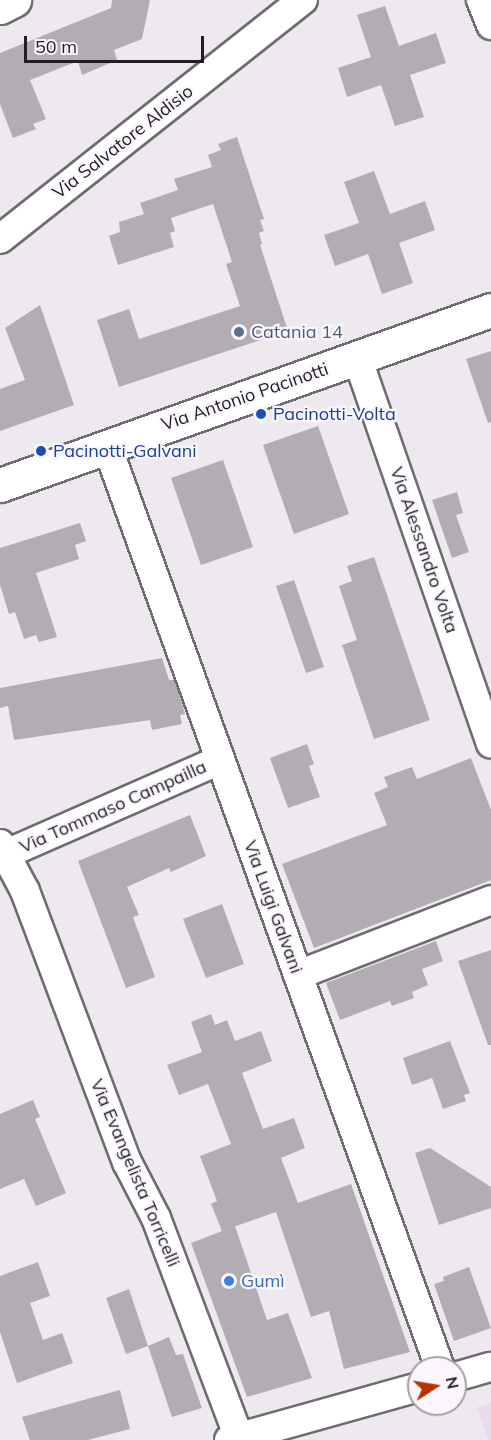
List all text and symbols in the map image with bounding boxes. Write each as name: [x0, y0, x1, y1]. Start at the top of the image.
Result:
scale bar: [27, 24, 207, 62]
text: 50 m: [35, 35, 77, 58]
street label: Via Salvatore Aldisio: [48, 80, 198, 204]
place label: Catania 14: [251, 321, 343, 343]
marker: Catania 14: [232, 325, 246, 339]
street label: Via Antonio Pacinotti: [159, 358, 331, 436]
place label: Pacinotti-Volta: [273, 403, 396, 425]
marker: Pacinotti-Volta: [254, 407, 268, 421]
place label: Pacinotti-Galvani: [53, 440, 197, 462]
marker: Pacinotti-Galvani: [34, 444, 48, 458]
street label: Via Alessandro Volta: [385, 464, 463, 636]
street label: Via Tommaso Campailla: [16, 756, 210, 858]
street label: Via Luigi Galvani: [239, 838, 307, 976]
street label: Via Evangelista Torricelli: [86, 1076, 184, 1270]
place label: Gumì: [241, 1270, 285, 1292]
marker: Gumì: [222, 1274, 236, 1288]
north arrow: [407, 1356, 467, 1416]
text: N: [442, 1375, 464, 1391]

